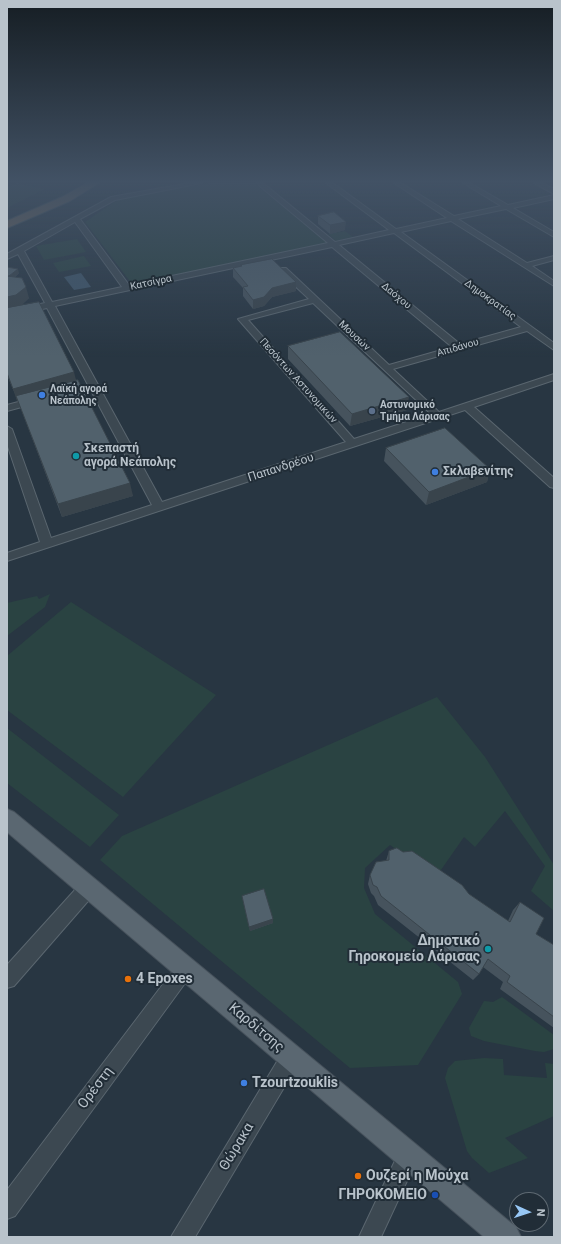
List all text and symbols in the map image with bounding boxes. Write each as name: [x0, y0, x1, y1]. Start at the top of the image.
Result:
street label: Κατσίγρα: [129, 273, 173, 293]
street label: Δημοκρατίας: [462, 277, 518, 323]
street label: Δαόχου: [379, 280, 413, 312]
street label: Μουσών: [336, 318, 372, 354]
street label: Πεσόντων Αστυνομικών: [257, 336, 339, 426]
street label: Απιδάνου: [436, 336, 480, 360]
place label: Λαϊκή αγορά Νεάπολης: [50, 383, 107, 406]
marker: Λαϊκή αγορά Νεάπολης: [37, 390, 47, 400]
place label: Αστυνομικό Τμήμα Λάρισας: [380, 399, 450, 422]
marker: Αστυνομικό Τμήμα Λάρισας: [367, 406, 377, 416]
place label: Σκεπαστή αγορά Νεάπολης: [84, 442, 176, 470]
marker: Σκεπαστή αγορά Νεάπολης: [71, 451, 81, 461]
street label: Παπανδρέου: [246, 451, 316, 485]
place label: Σκλαβενίτης: [443, 465, 513, 479]
marker: Σκλαβενίτης: [430, 467, 440, 477]
place label: Δημοτικό Γηροκομείο Λάρισας: [349, 933, 480, 966]
marker: Δημοτικό Γηροκομείο Λάρισας: [483, 944, 493, 954]
place label: 4 Epoxes: [136, 971, 193, 987]
marker: 4 Epoxes: [123, 974, 133, 984]
street label: Καρδίτσης: [225, 1000, 287, 1056]
street label: Ορέστη: [75, 1064, 117, 1112]
place label: Tzourtzouklis: [252, 1075, 338, 1091]
marker: Tzourtzouklis: [239, 1078, 249, 1088]
street label: Θώρακα: [216, 1120, 258, 1174]
place label: Ουζερί η Μούχα: [366, 1168, 468, 1184]
marker: Ουζερί η Μούχα: [353, 1171, 363, 1181]
place label: ΓΗΡΟΚΟΜΕΙΟ: [338, 1187, 427, 1203]
marker: ΓΗΡΟΚΟΜΕΙΟ: [430, 1190, 440, 1200]
north arrow: [509, 1192, 549, 1232]
text: N: [534, 1208, 547, 1217]

